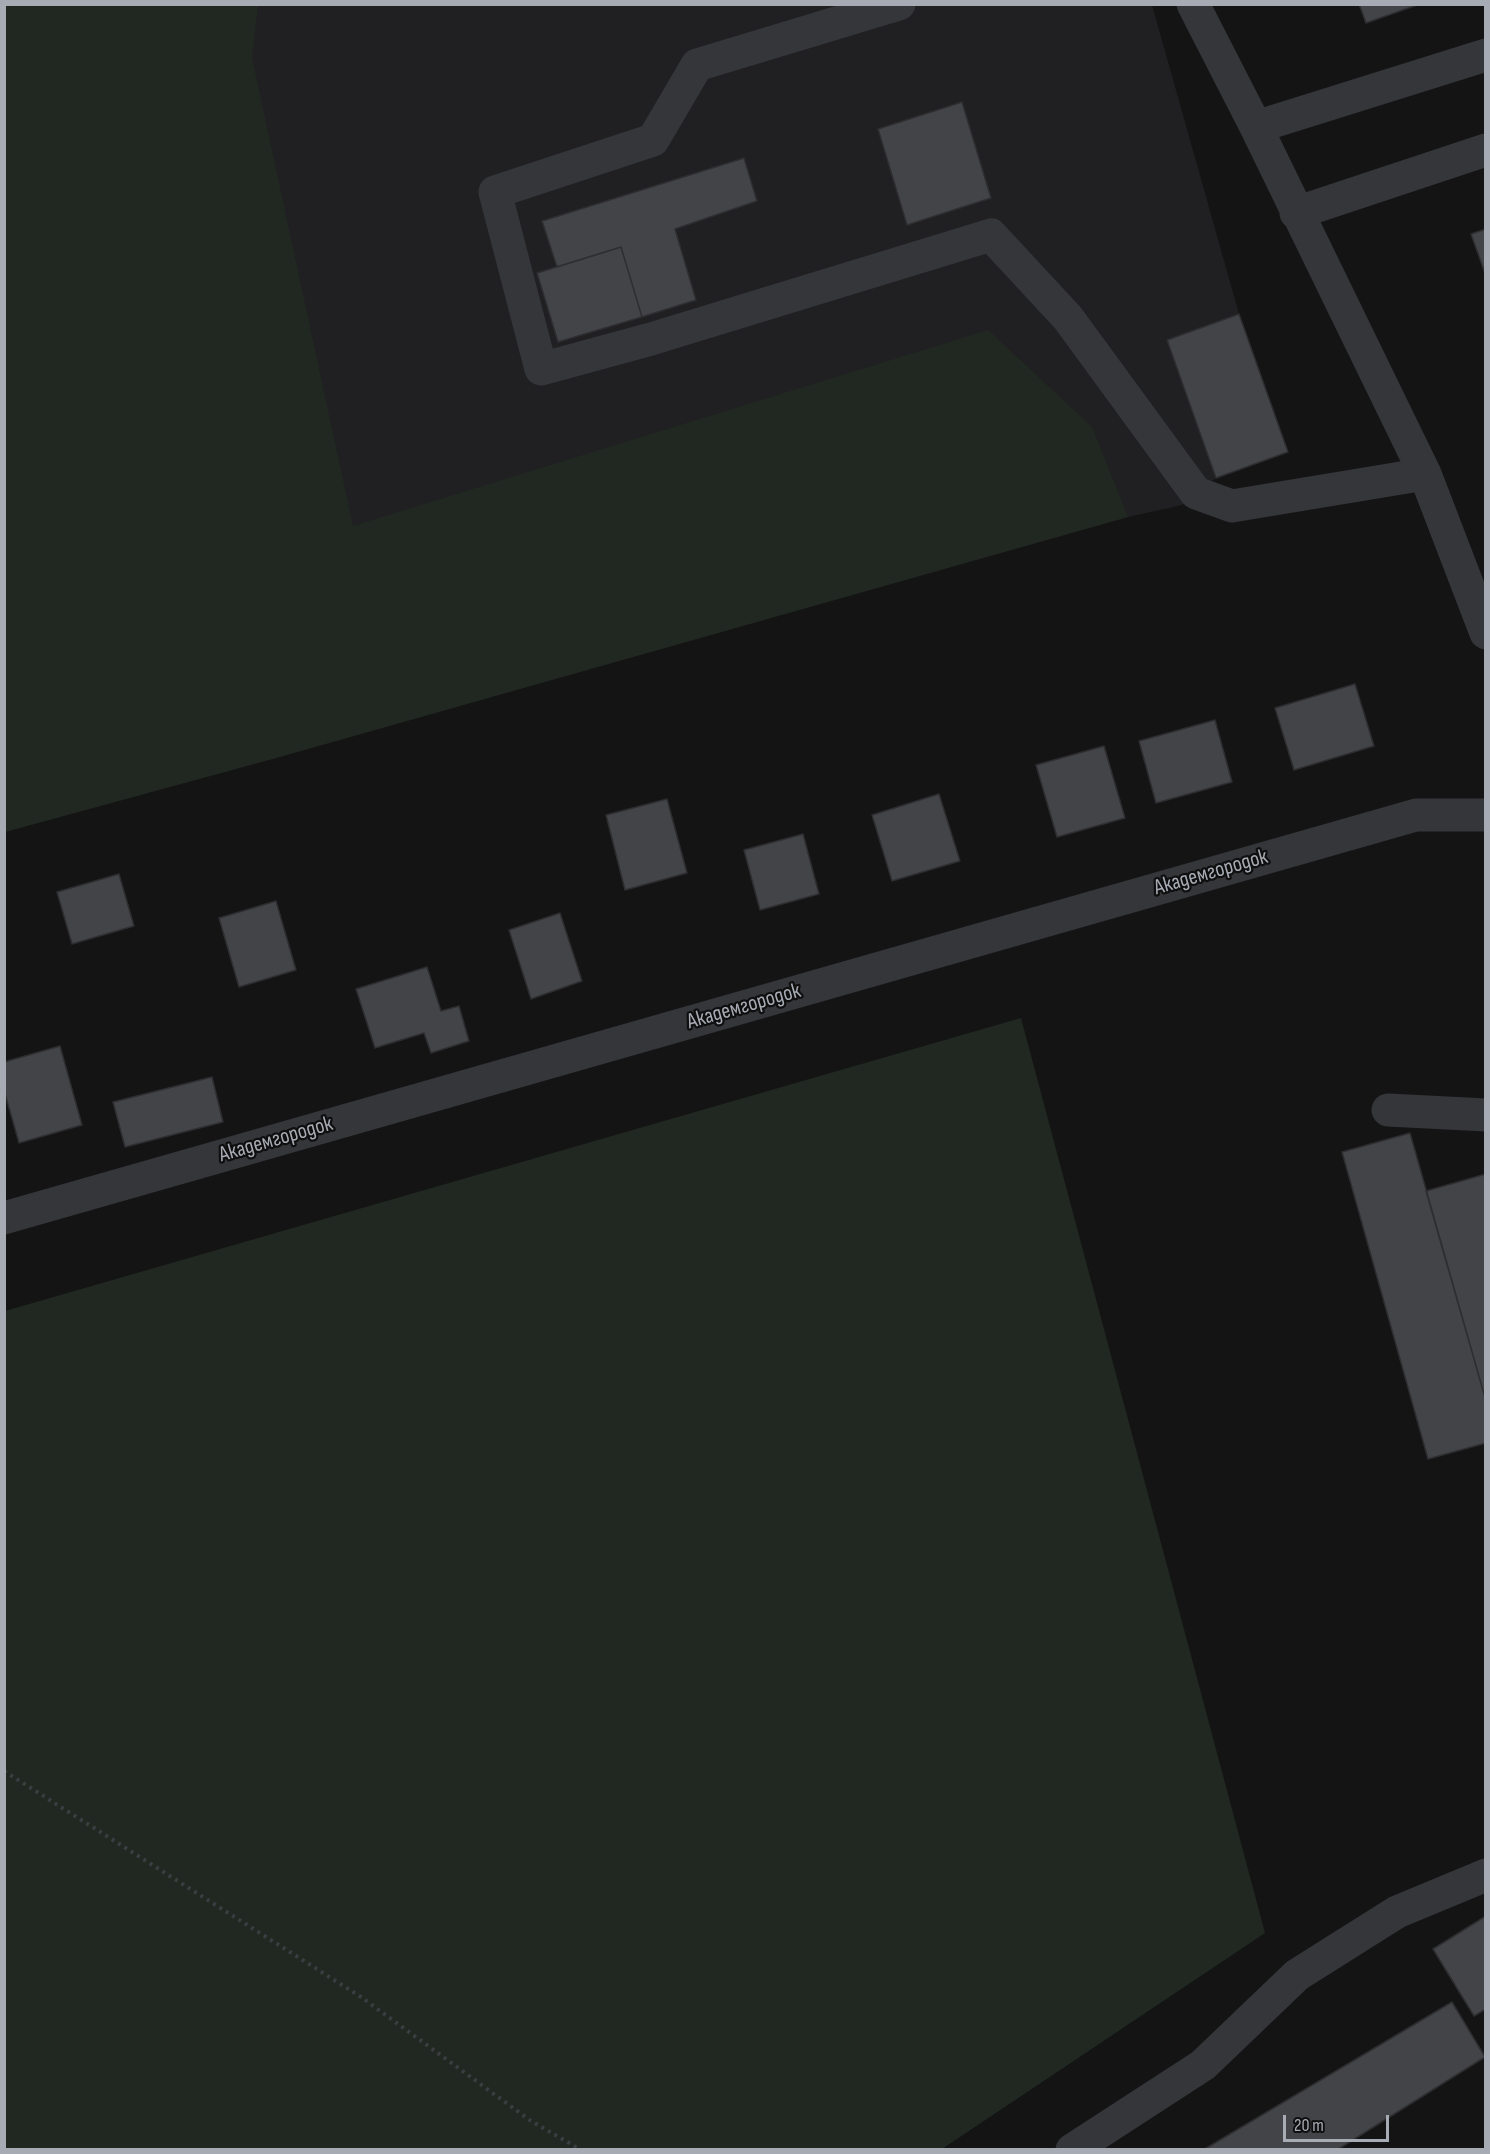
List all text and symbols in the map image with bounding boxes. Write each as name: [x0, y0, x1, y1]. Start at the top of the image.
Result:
street label: Академгородок: [1151, 844, 1271, 902]
street label: Академгородок: [684, 978, 804, 1036]
street label: Академгородок: [216, 1111, 336, 1169]
scale bar: [1286, 2103, 1392, 2141]
text: 20 m: [1294, 2115, 1324, 2136]

